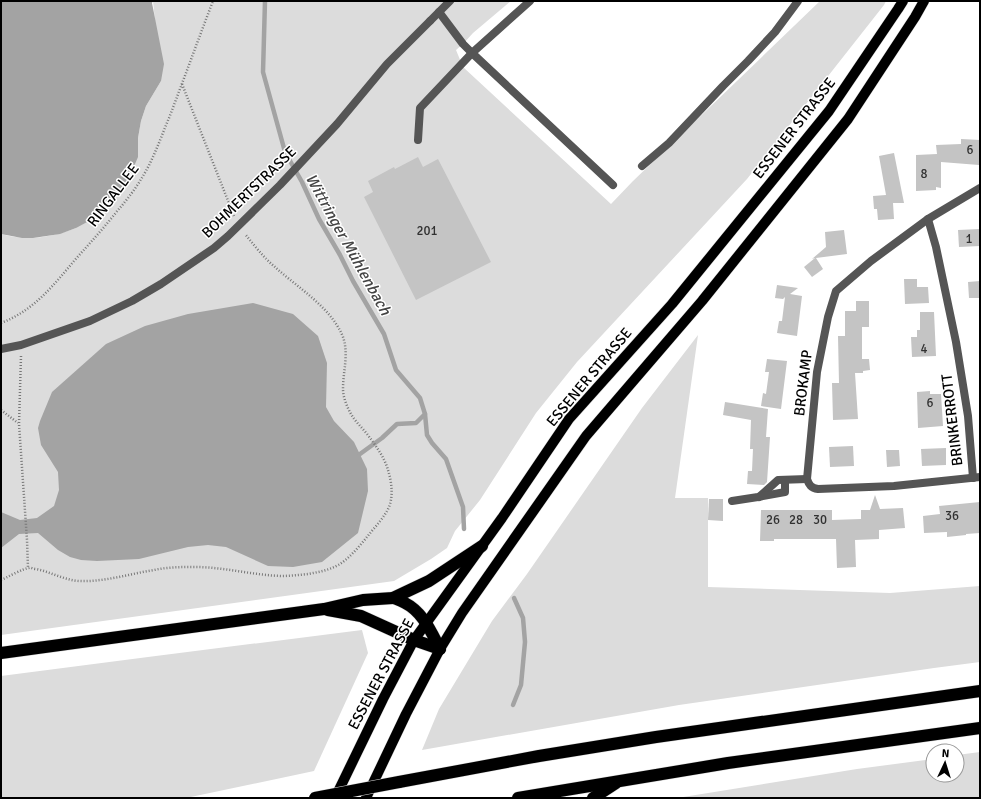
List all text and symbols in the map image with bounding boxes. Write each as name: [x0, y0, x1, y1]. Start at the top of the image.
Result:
street label: ESSENER STRASSE: [749, 74, 839, 182]
street label: BOHMERTSTRASSE: [198, 142, 300, 242]
house number: 6: [966, 142, 974, 158]
street label: RINGALLEE: [83, 160, 143, 230]
house number: 8: [920, 166, 928, 182]
water label: Wittringer Mühlenbach: [301, 170, 396, 320]
house number: 201: [416, 223, 438, 239]
house number: 1: [965, 231, 973, 247]
street label: ESSENER STRASSE: [542, 324, 636, 430]
house number: 4: [920, 341, 928, 357]
street label: BROKAMP: [790, 349, 816, 417]
street label: BRINKERROTT: [937, 372, 967, 467]
house number: 6: [926, 395, 934, 411]
house number: 36: [945, 508, 959, 524]
house number: 26: [766, 512, 780, 528]
house number: 28: [789, 512, 803, 528]
house number: 30: [813, 512, 827, 528]
street label: ESSENER STRASSE: [344, 615, 418, 733]
north arrow: [925, 743, 965, 783]
text: N: [941, 747, 950, 760]

